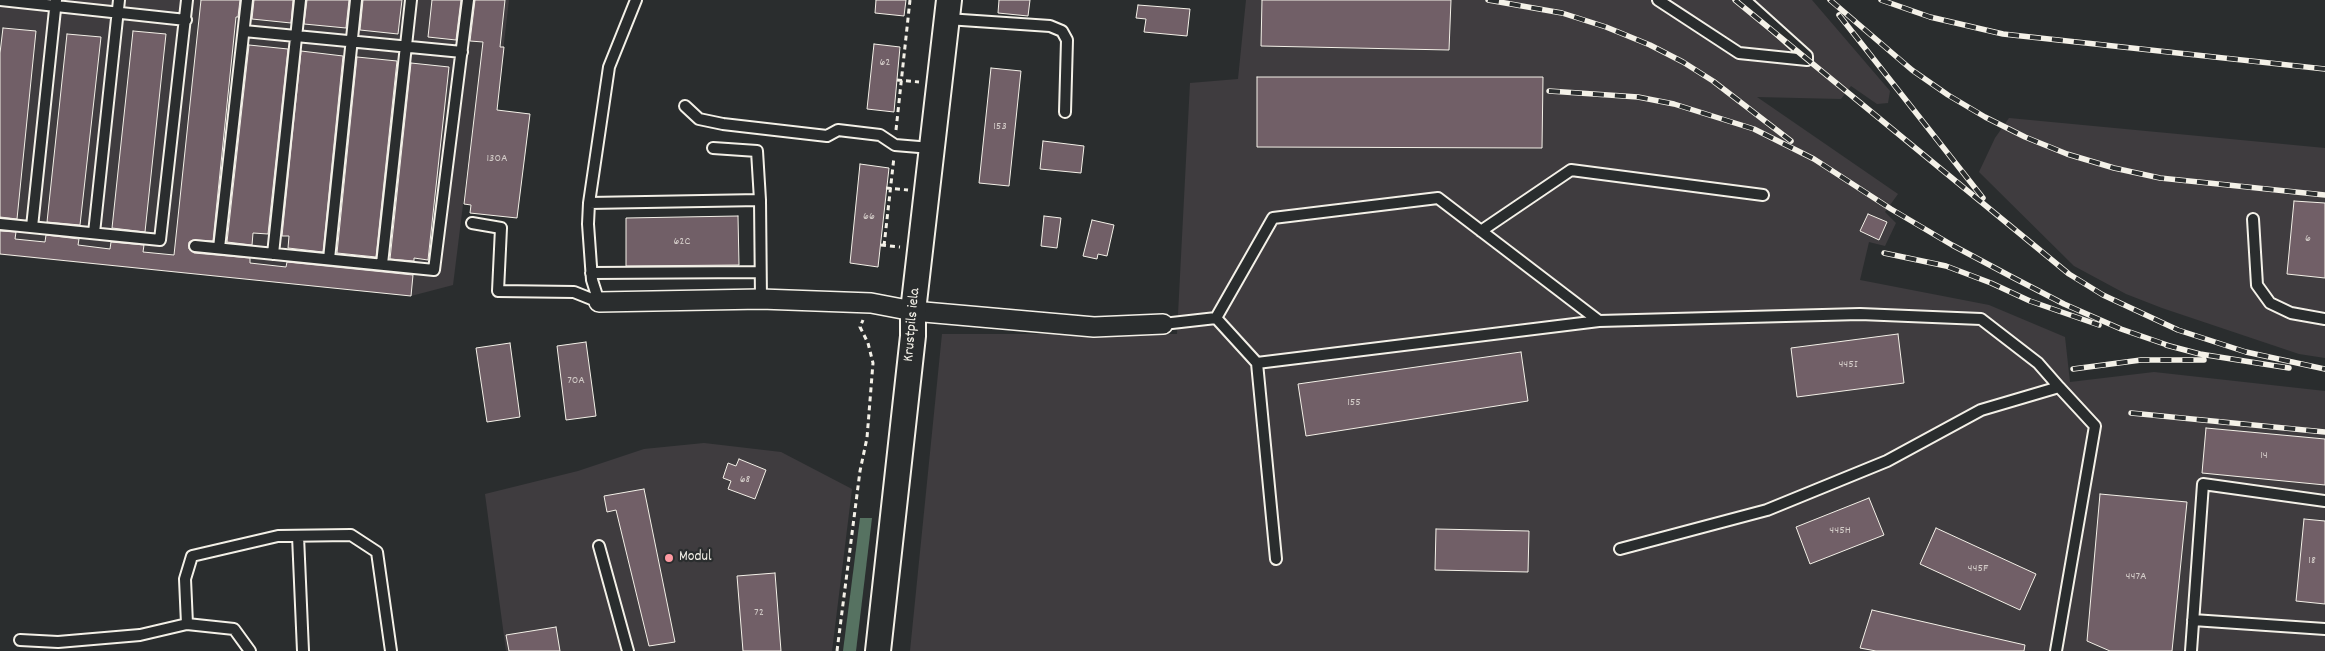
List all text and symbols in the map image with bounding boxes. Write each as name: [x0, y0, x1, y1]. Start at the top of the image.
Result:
house number: 62: [879, 56, 891, 70]
house number: 153: [993, 120, 1007, 134]
house number: 130A: [486, 152, 508, 166]
house number: 66: [863, 210, 875, 224]
house number: 6: [2305, 232, 2311, 246]
house number: 62C: [673, 235, 691, 249]
street label: Krustpils iela: [901, 287, 925, 363]
house number: 445I: [1838, 358, 1858, 372]
house number: 70A: [567, 374, 585, 388]
house number: 155: [1347, 396, 1361, 410]
house number: 14: [2260, 449, 2268, 463]
house number: 68: [740, 473, 750, 487]
house number: 445H: [1829, 524, 1851, 538]
place label: Modul: [679, 549, 712, 567]
marker: Modul: [663, 552, 675, 564]
house number: 18: [2308, 554, 2316, 568]
house number: 445F: [1968, 562, 1988, 576]
house number: 447A: [2125, 570, 2147, 584]
house number: 72: [754, 606, 764, 620]

